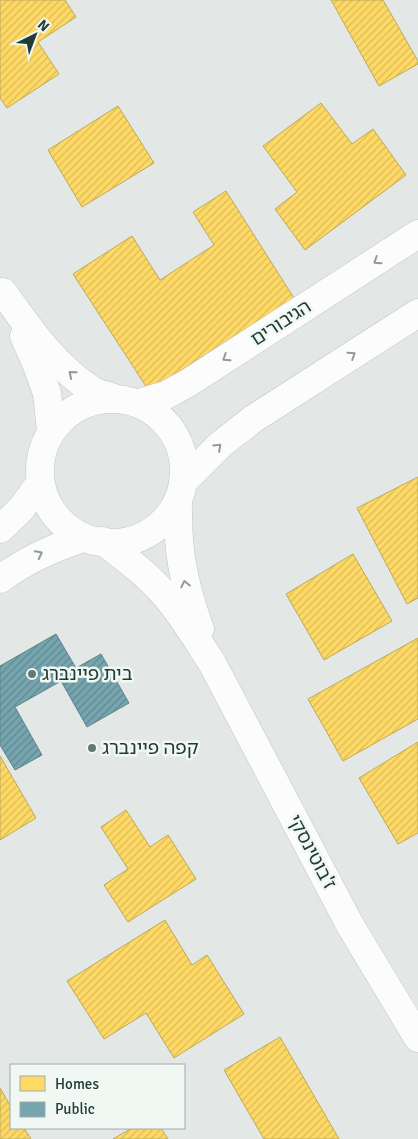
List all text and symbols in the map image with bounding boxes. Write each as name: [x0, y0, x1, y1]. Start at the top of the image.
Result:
north arrow: [10, 10, 60, 60]
text: N: [34, 16, 53, 35]
one-way arrow: [373, 254, 382, 264]
street label: הגיבורים: [246, 295, 316, 351]
one-way arrow: [222, 352, 231, 362]
one-way arrow: [346, 352, 355, 362]
one-way arrow: [69, 372, 78, 380]
one-way arrow: [212, 444, 221, 453]
one-way arrow: [34, 550, 43, 560]
one-way arrow: [181, 579, 191, 588]
place label: בית פיינברג: [42, 662, 133, 686]
marker: בית פיינברג: [26, 668, 38, 680]
place label: קפה פיינברג: [102, 736, 199, 760]
marker: קפה פיינברג: [86, 742, 98, 754]
street label: ז'בוטינסקי: [282, 811, 342, 893]
legend: [10, 1064, 185, 1129]
text: Homes: [55, 1075, 99, 1093]
text: Public: [55, 1100, 95, 1118]

